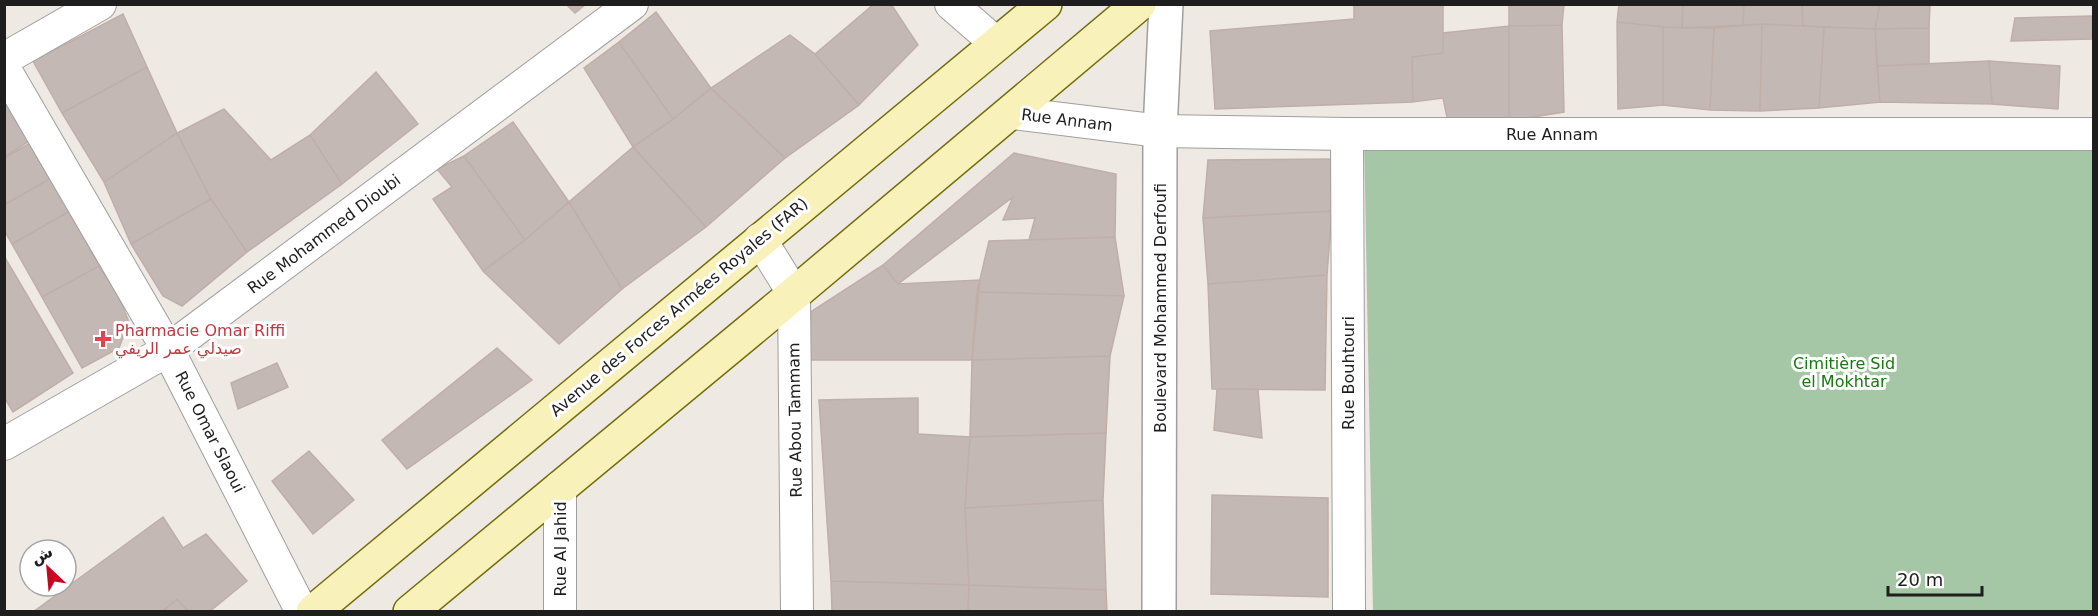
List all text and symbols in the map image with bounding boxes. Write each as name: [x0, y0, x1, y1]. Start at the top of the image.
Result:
street label: Rue Annam: [1020, 105, 1114, 135]
street label: Rue Annam: [1506, 125, 1598, 144]
street label: Rue Mohammed Dioubi: [244, 170, 404, 298]
street label: Boulevard Mohammed Derfoufi: [1151, 183, 1170, 433]
street label: Avenue des Forces Armées Royales (FAR): [546, 194, 812, 420]
street label: Rue Bouhtouri: [1339, 316, 1358, 430]
place label: Pharmacie Omar Riffi صيدلي عمر الريفي: [115, 321, 285, 359]
marker: Pharmacie Omar Riffi صيدلي عمر الريفي: [96, 332, 110, 346]
street label: Rue Abou Tammam: [784, 342, 806, 498]
park label: Cimitière Sid el Mokhtar: [1793, 354, 1895, 391]
street label: Rue Omar Slaoui: [171, 368, 249, 496]
street label: Rue Al Jahid: [551, 501, 570, 597]
north arrow: [18, 538, 78, 598]
text: ش: [28, 542, 56, 568]
scale bar: [1888, 559, 1982, 597]
text: 20 m: [1897, 569, 1943, 590]

